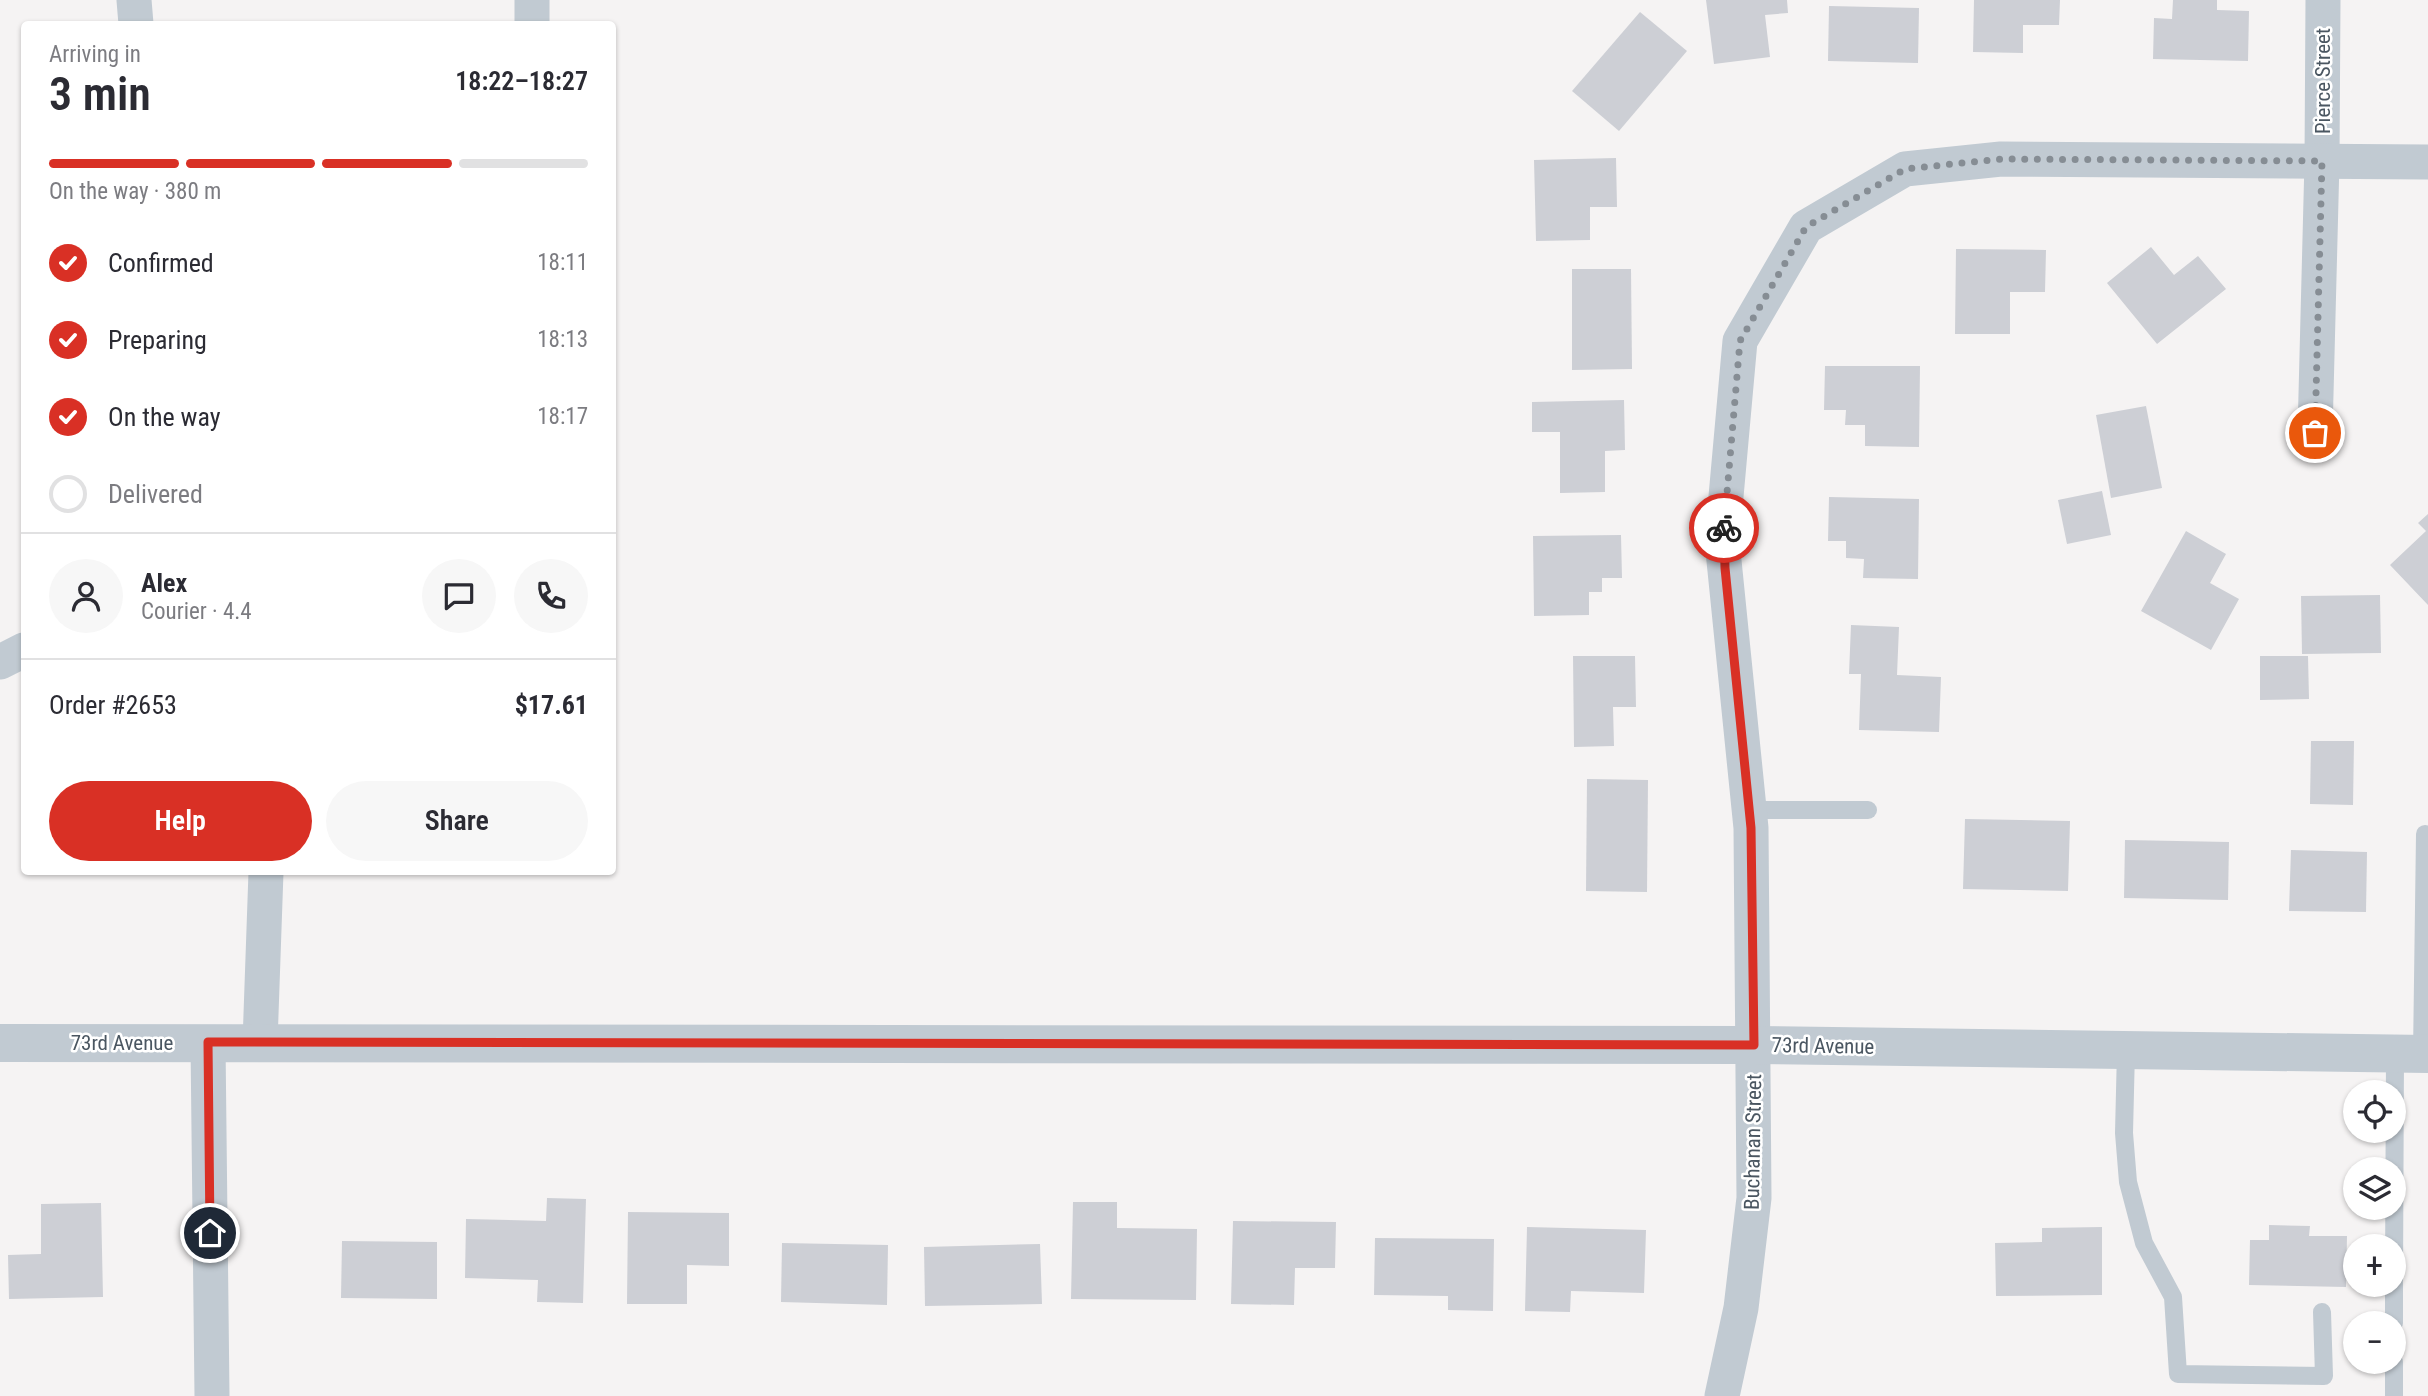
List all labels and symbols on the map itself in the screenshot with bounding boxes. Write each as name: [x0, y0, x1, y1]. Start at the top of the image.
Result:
street label: Pierce Street: [2311, 28, 2335, 134]
pin: [2285, 403, 2345, 463]
courier: [1689, 493, 1759, 563]
street label: 73rd Avenue: [71, 1031, 173, 1055]
street label: 73rd Avenue: [1771, 1033, 1875, 1059]
street label: Buchanan Street: [1740, 1074, 1766, 1210]
pin: [180, 1203, 240, 1263]

